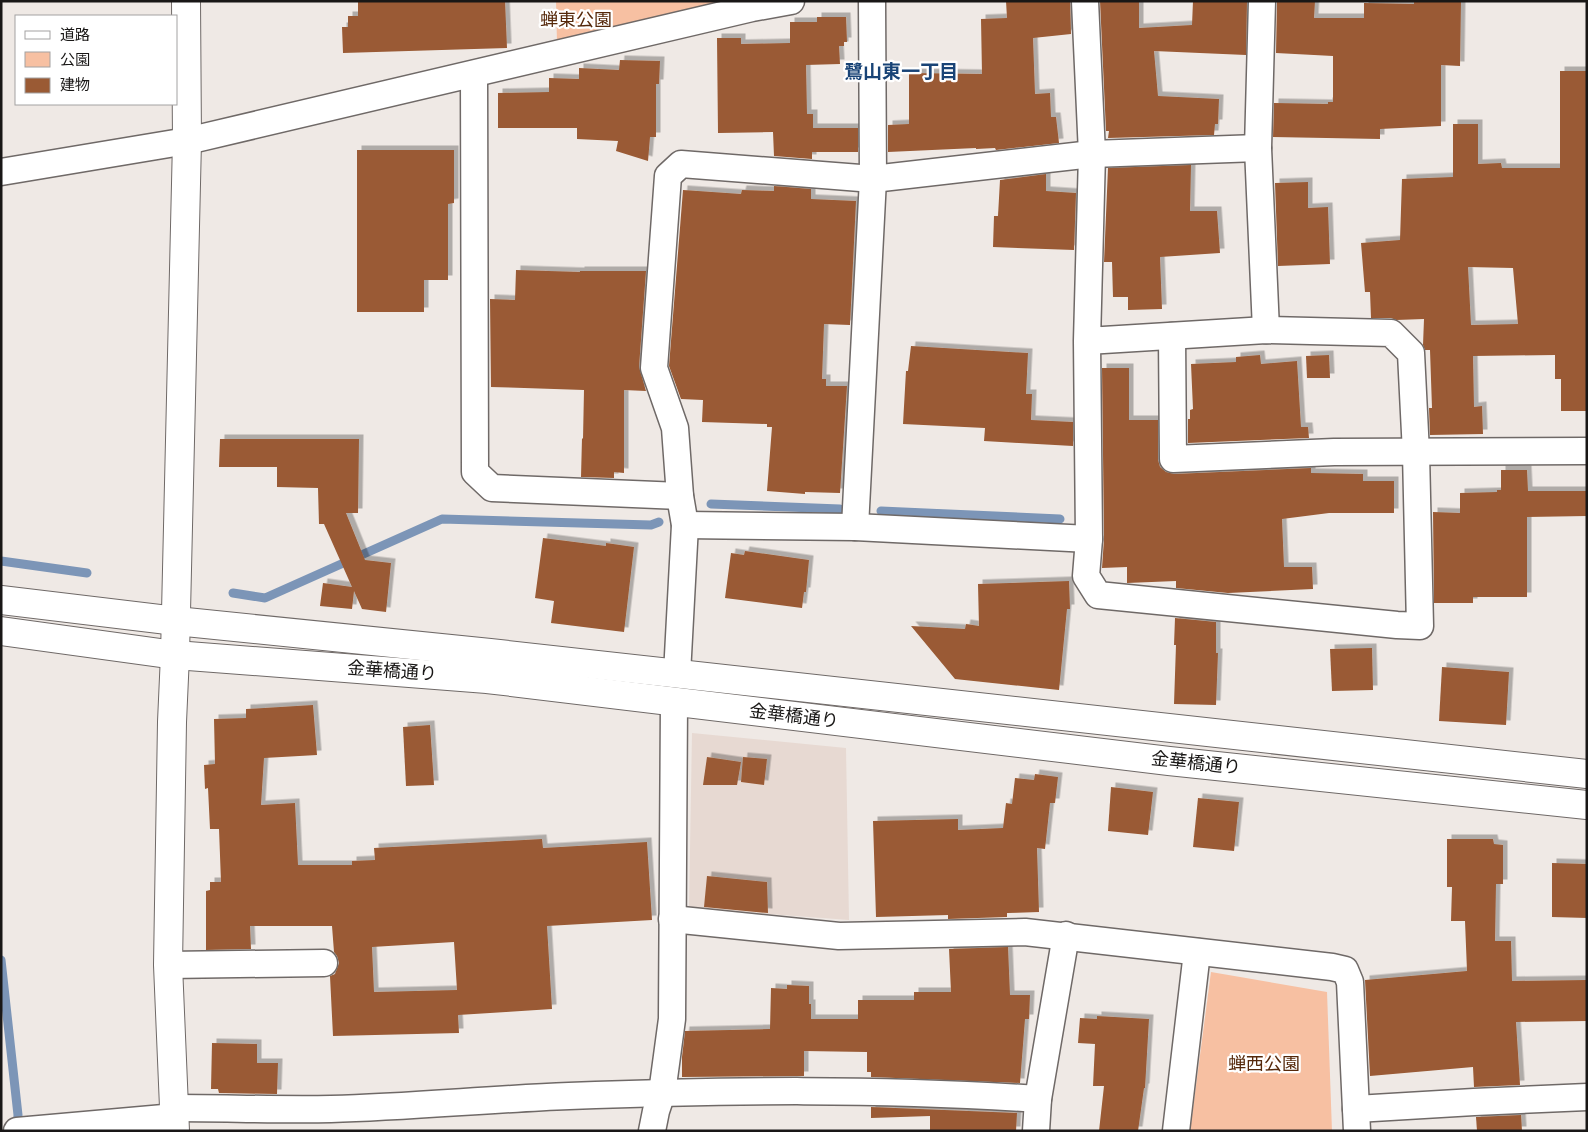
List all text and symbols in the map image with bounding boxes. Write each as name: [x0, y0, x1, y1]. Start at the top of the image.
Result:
park label: 蝉東公園: [540, 10, 612, 33]
legend: [15, 15, 178, 105]
text: 道路: [60, 27, 90, 46]
text: 公園: [60, 52, 90, 71]
district label: 鷺山東一丁目: [844, 61, 958, 85]
text: 建物: [60, 77, 90, 96]
street label: 金華橋通り: [346, 658, 438, 687]
street label: 金華橋通り: [748, 701, 840, 734]
street label: 金華橋通り: [1150, 748, 1242, 781]
park label: 蝉西公園: [1228, 1054, 1300, 1077]

